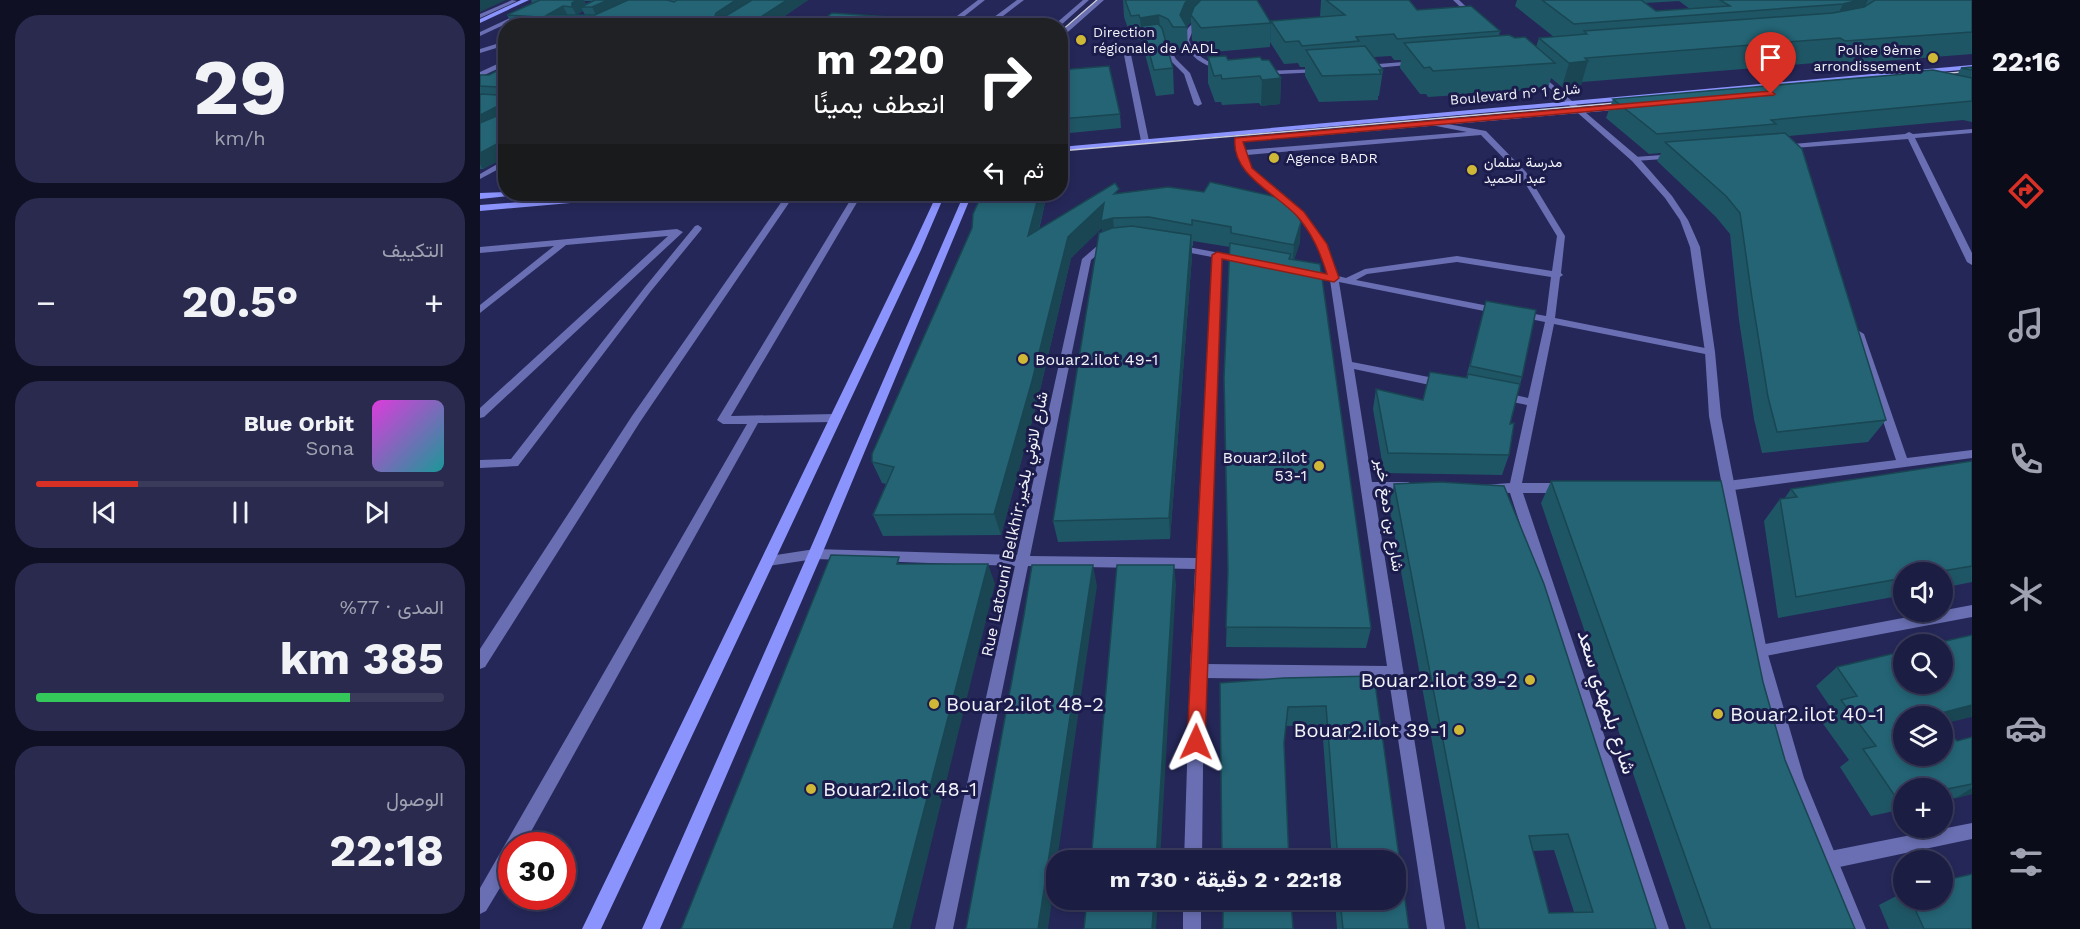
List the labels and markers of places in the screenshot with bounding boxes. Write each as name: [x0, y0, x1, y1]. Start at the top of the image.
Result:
place label: Direction régionale de AADL: [1093, 24, 1218, 56]
pin: [1745, 32, 1796, 94]
marker: Direction régionale de AADL: [1074, 33, 1088, 47]
place label: Police 9ème arrondissement: [1814, 42, 1921, 74]
marker: Police 9ème arrondissement: [1926, 51, 1940, 65]
place label: Agence BADR: [1286, 150, 1378, 166]
marker: Agence BADR: [1267, 151, 1281, 165]
place label: مدرسة سلمان عبد الحميد: [1484, 154, 1562, 187]
marker: مدرسة سلمان عبد الحميد: [1465, 163, 1479, 177]
place label: Bouar2.ilot 49-1: [1035, 350, 1158, 369]
marker: Bouar2.ilot 49-1: [1016, 352, 1030, 366]
place label: Bouar2.ilot 53-1: [1223, 448, 1307, 485]
marker: Bouar2.ilot 53-1: [1312, 459, 1326, 473]
place label: Bouar2.ilot 39-2: [1361, 668, 1518, 692]
marker: Bouar2.ilot 39-2: [1523, 673, 1537, 687]
place label: Bouar2.ilot 48-2: [946, 692, 1104, 716]
marker: Bouar2.ilot 48-2: [927, 697, 941, 711]
place label: Bouar2.ilot 40-1: [1730, 702, 1884, 726]
marker: Bouar2.ilot 40-1: [1711, 707, 1725, 721]
place label: Bouar2.ilot 39-1: [1294, 718, 1447, 742]
marker: Bouar2.ilot 39-1: [1452, 723, 1466, 737]
place label: Bouar2.ilot 48-1: [823, 777, 977, 801]
marker: Bouar2.ilot 48-1: [804, 782, 818, 796]

